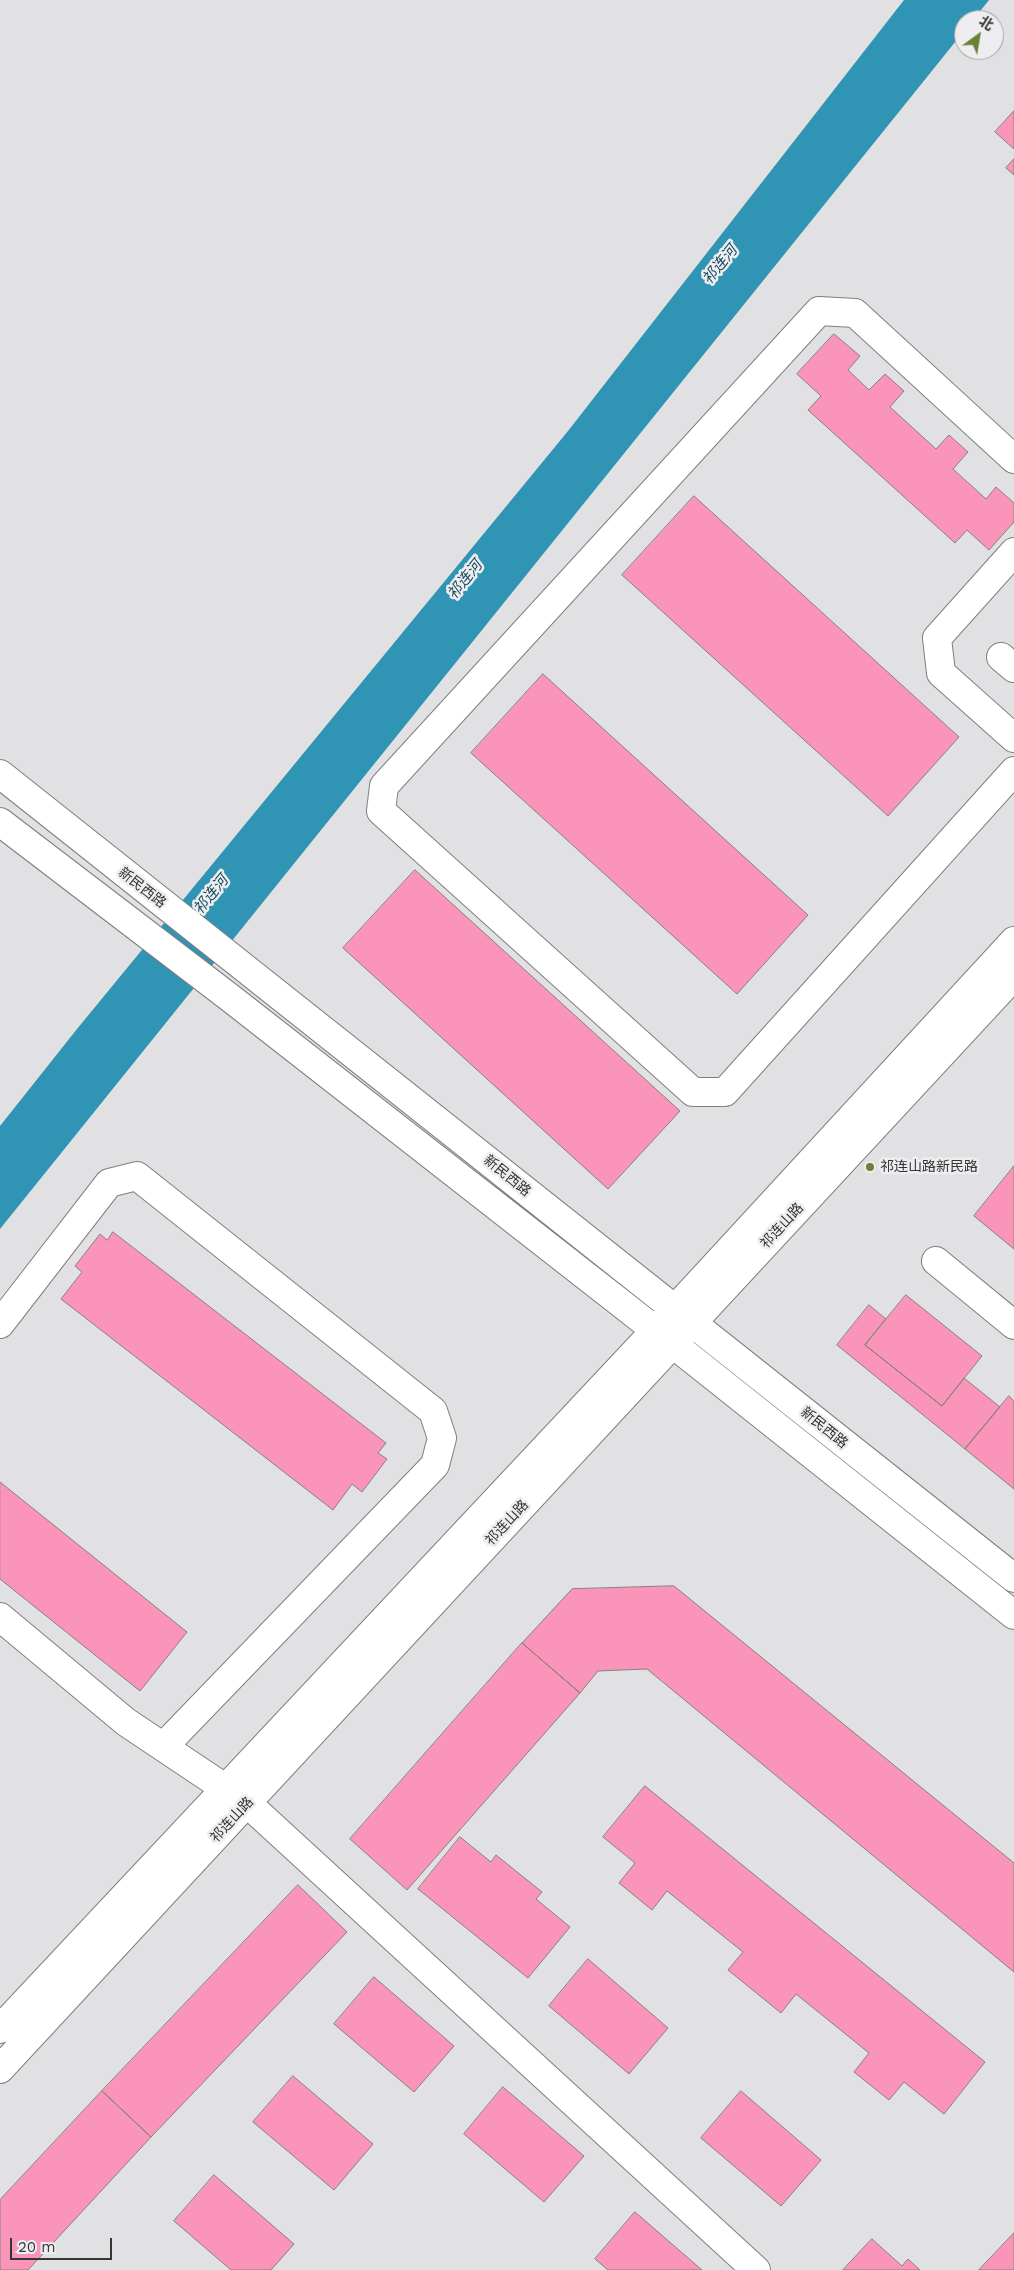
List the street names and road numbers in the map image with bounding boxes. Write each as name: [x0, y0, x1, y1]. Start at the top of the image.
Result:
street label: 新民西路: [115, 864, 169, 912]
street label: 新民西路: [480, 1152, 534, 1200]
street label: 祁连山路: [757, 1200, 807, 1252]
street label: 新民西路: [797, 1404, 851, 1452]
street label: 祁连山路: [482, 1497, 532, 1549]
street label: 祁连山路: [207, 1794, 257, 1846]

